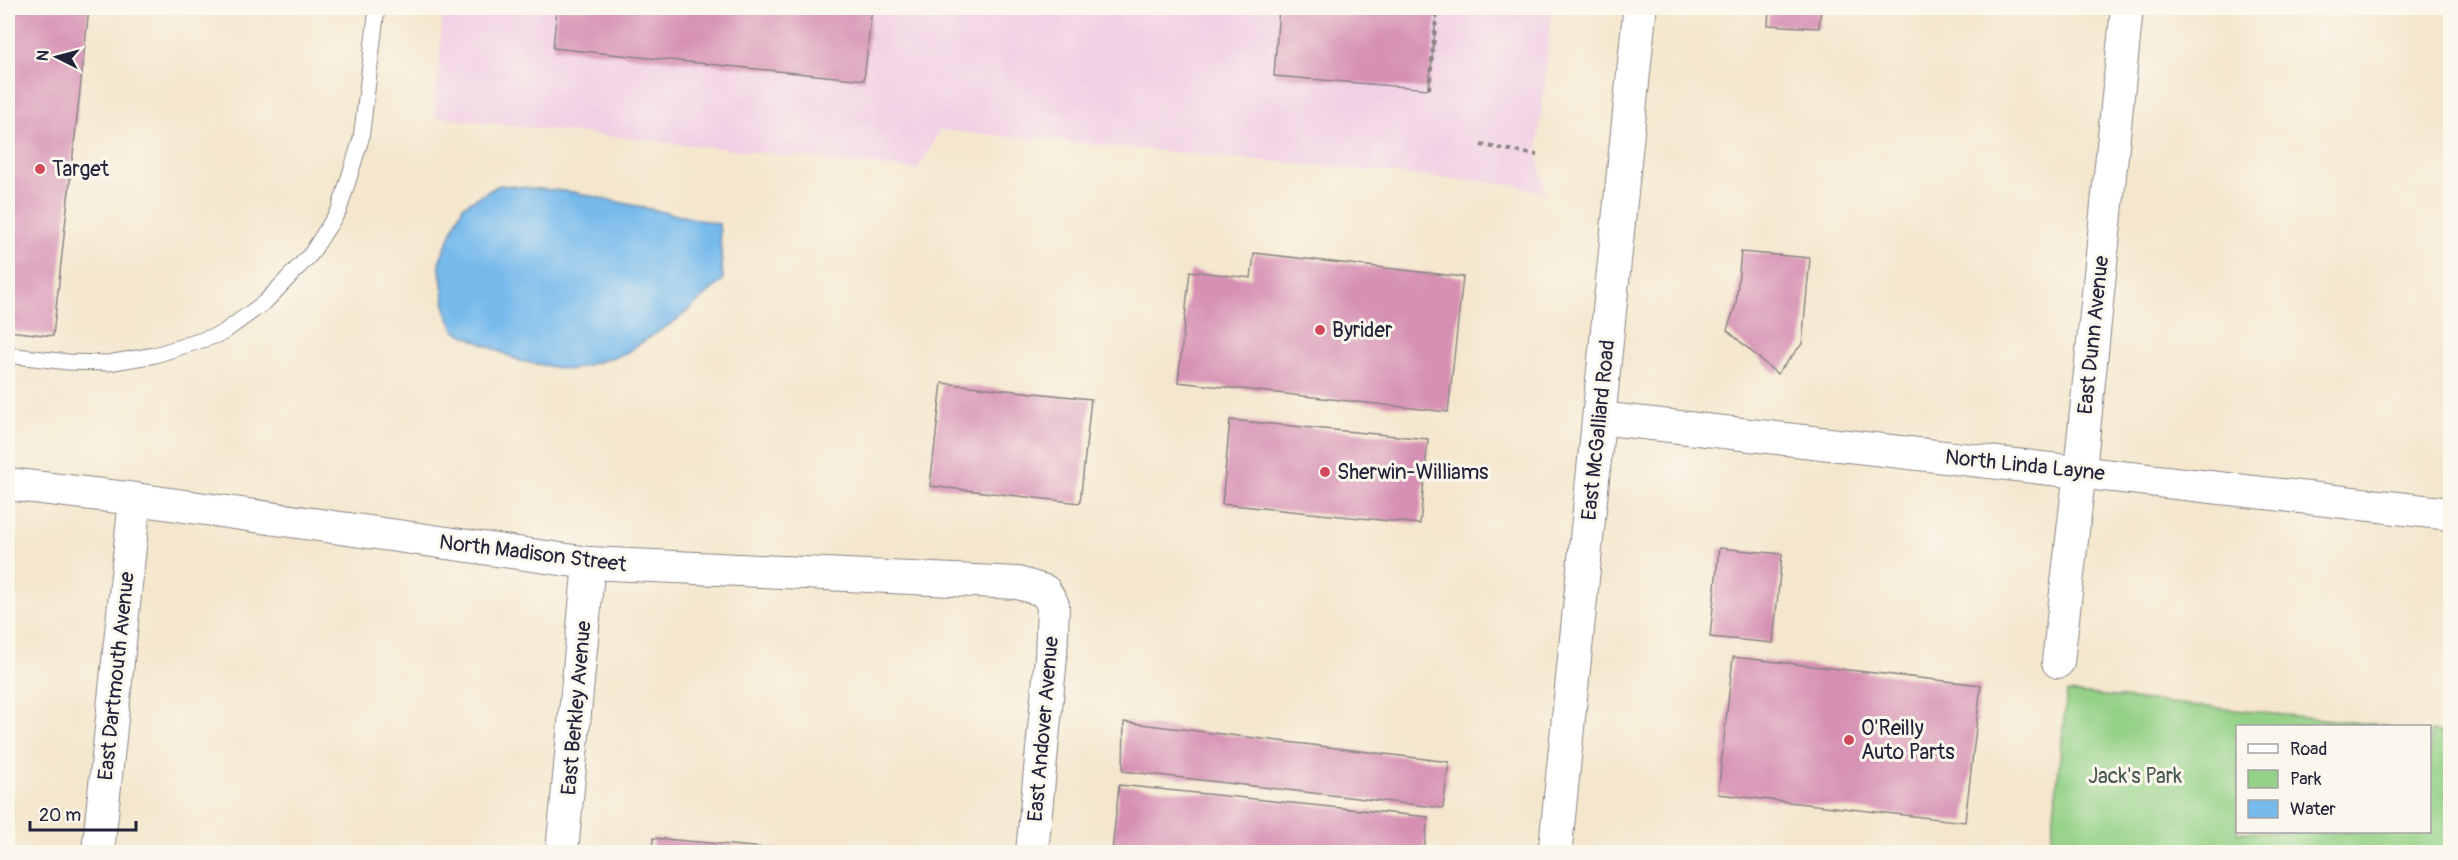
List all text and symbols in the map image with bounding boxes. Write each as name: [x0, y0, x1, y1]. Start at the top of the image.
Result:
north arrow: [27, 27, 87, 87]
text: N: [33, 49, 54, 62]
place label: Target: [52, 156, 110, 183]
marker: Target: [33, 162, 47, 176]
street label: East Dunn Avenue: [2072, 254, 2115, 416]
place label: Byrider: [1332, 317, 1393, 344]
marker: Byrider: [1313, 323, 1327, 337]
street label: East McGalliard Road: [1576, 338, 1621, 522]
street label: North Linda Layne: [1944, 444, 2107, 487]
place label: Sherwin-Williams: [1337, 459, 1489, 486]
marker: Sherwin-Williams: [1318, 465, 1332, 479]
street label: North Madison Street: [438, 529, 629, 578]
street label: East Dartmouth Avenue: [92, 570, 141, 782]
street label: East Berkley Avenue: [555, 619, 598, 796]
street label: East Andover Avenue: [1022, 634, 1065, 823]
place label: O'Reilly Auto Parts: [1861, 715, 1955, 766]
legend: [2236, 725, 2431, 833]
marker: O'Reilly Auto Parts: [1842, 733, 1856, 747]
text: Road: [2290, 738, 2327, 761]
park label: Jack's Park: [2088, 763, 2182, 790]
text: Park: [2290, 768, 2322, 791]
scale bar: [30, 794, 136, 832]
text: Water: [2290, 798, 2336, 821]
text: 20 m: [39, 804, 81, 827]

